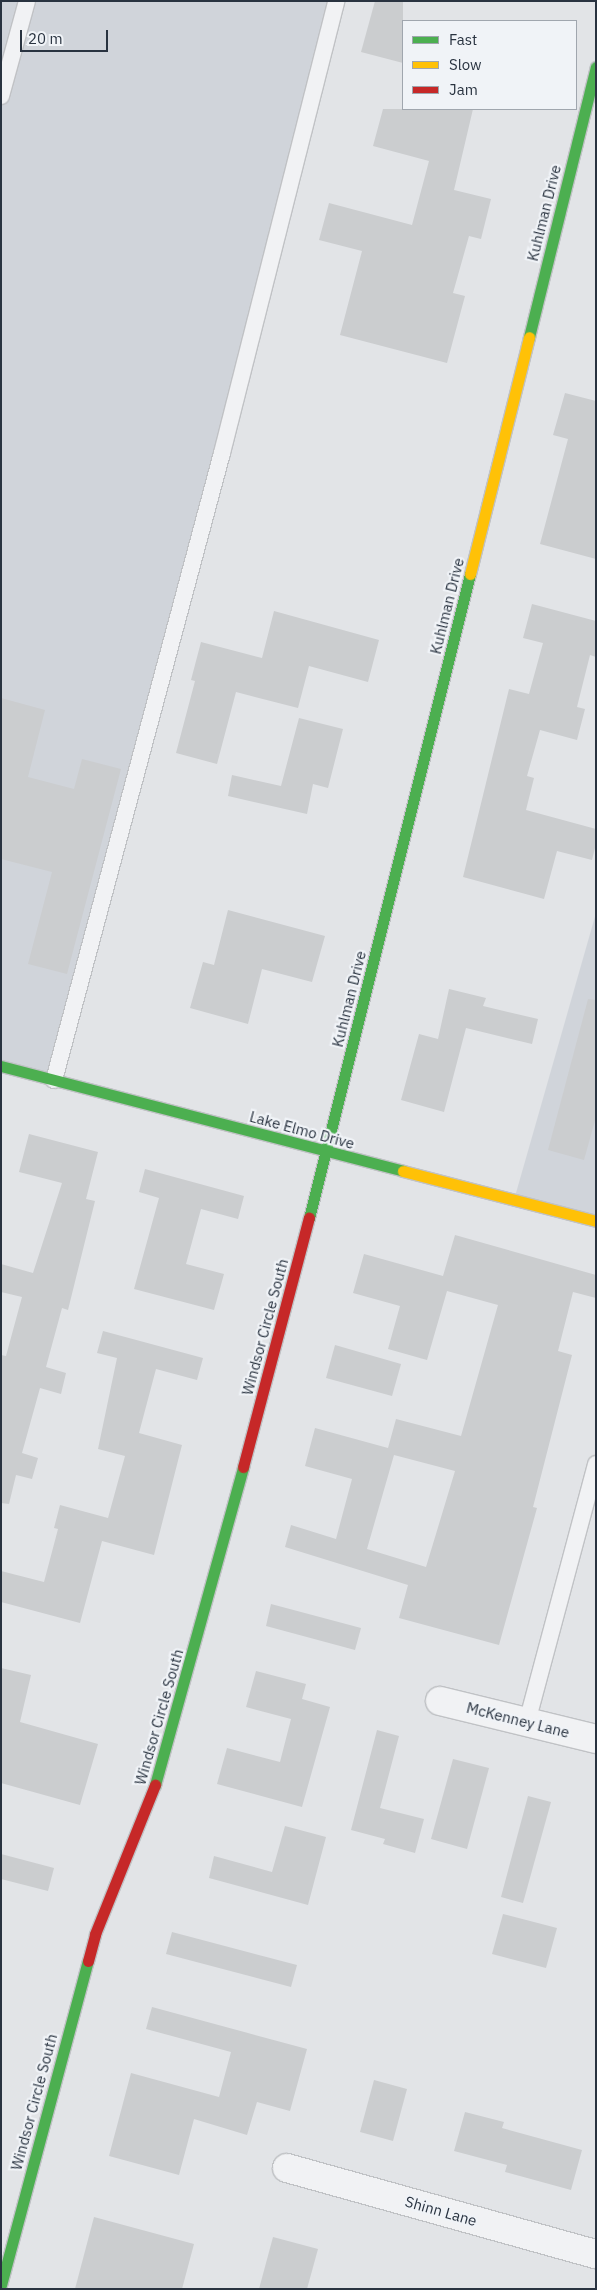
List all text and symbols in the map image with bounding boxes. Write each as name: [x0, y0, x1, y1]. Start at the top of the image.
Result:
scale bar: [22, 20, 110, 52]
legend: [402, 20, 577, 110]
text: 20 m: [28, 29, 63, 48]
text: Fast: [449, 30, 477, 49]
text: Slow: [449, 55, 482, 74]
text: Jam: [449, 80, 478, 99]
street label: Kuhlman Drive: [523, 163, 565, 263]
street label: Kuhlman Drive: [426, 556, 468, 656]
street label: Kuhlman Drive: [328, 949, 370, 1049]
street label: Lake Elmo Drive: [248, 1107, 356, 1153]
street label: Windsor Circle South: [238, 1257, 292, 1397]
street label: Windsor Circle South: [131, 1647, 187, 1787]
street label: McKenney Lane: [465, 1698, 571, 1742]
street label: Windsor Circle South: [7, 2032, 61, 2172]
street label: Shinn Lane: [403, 2192, 479, 2230]

